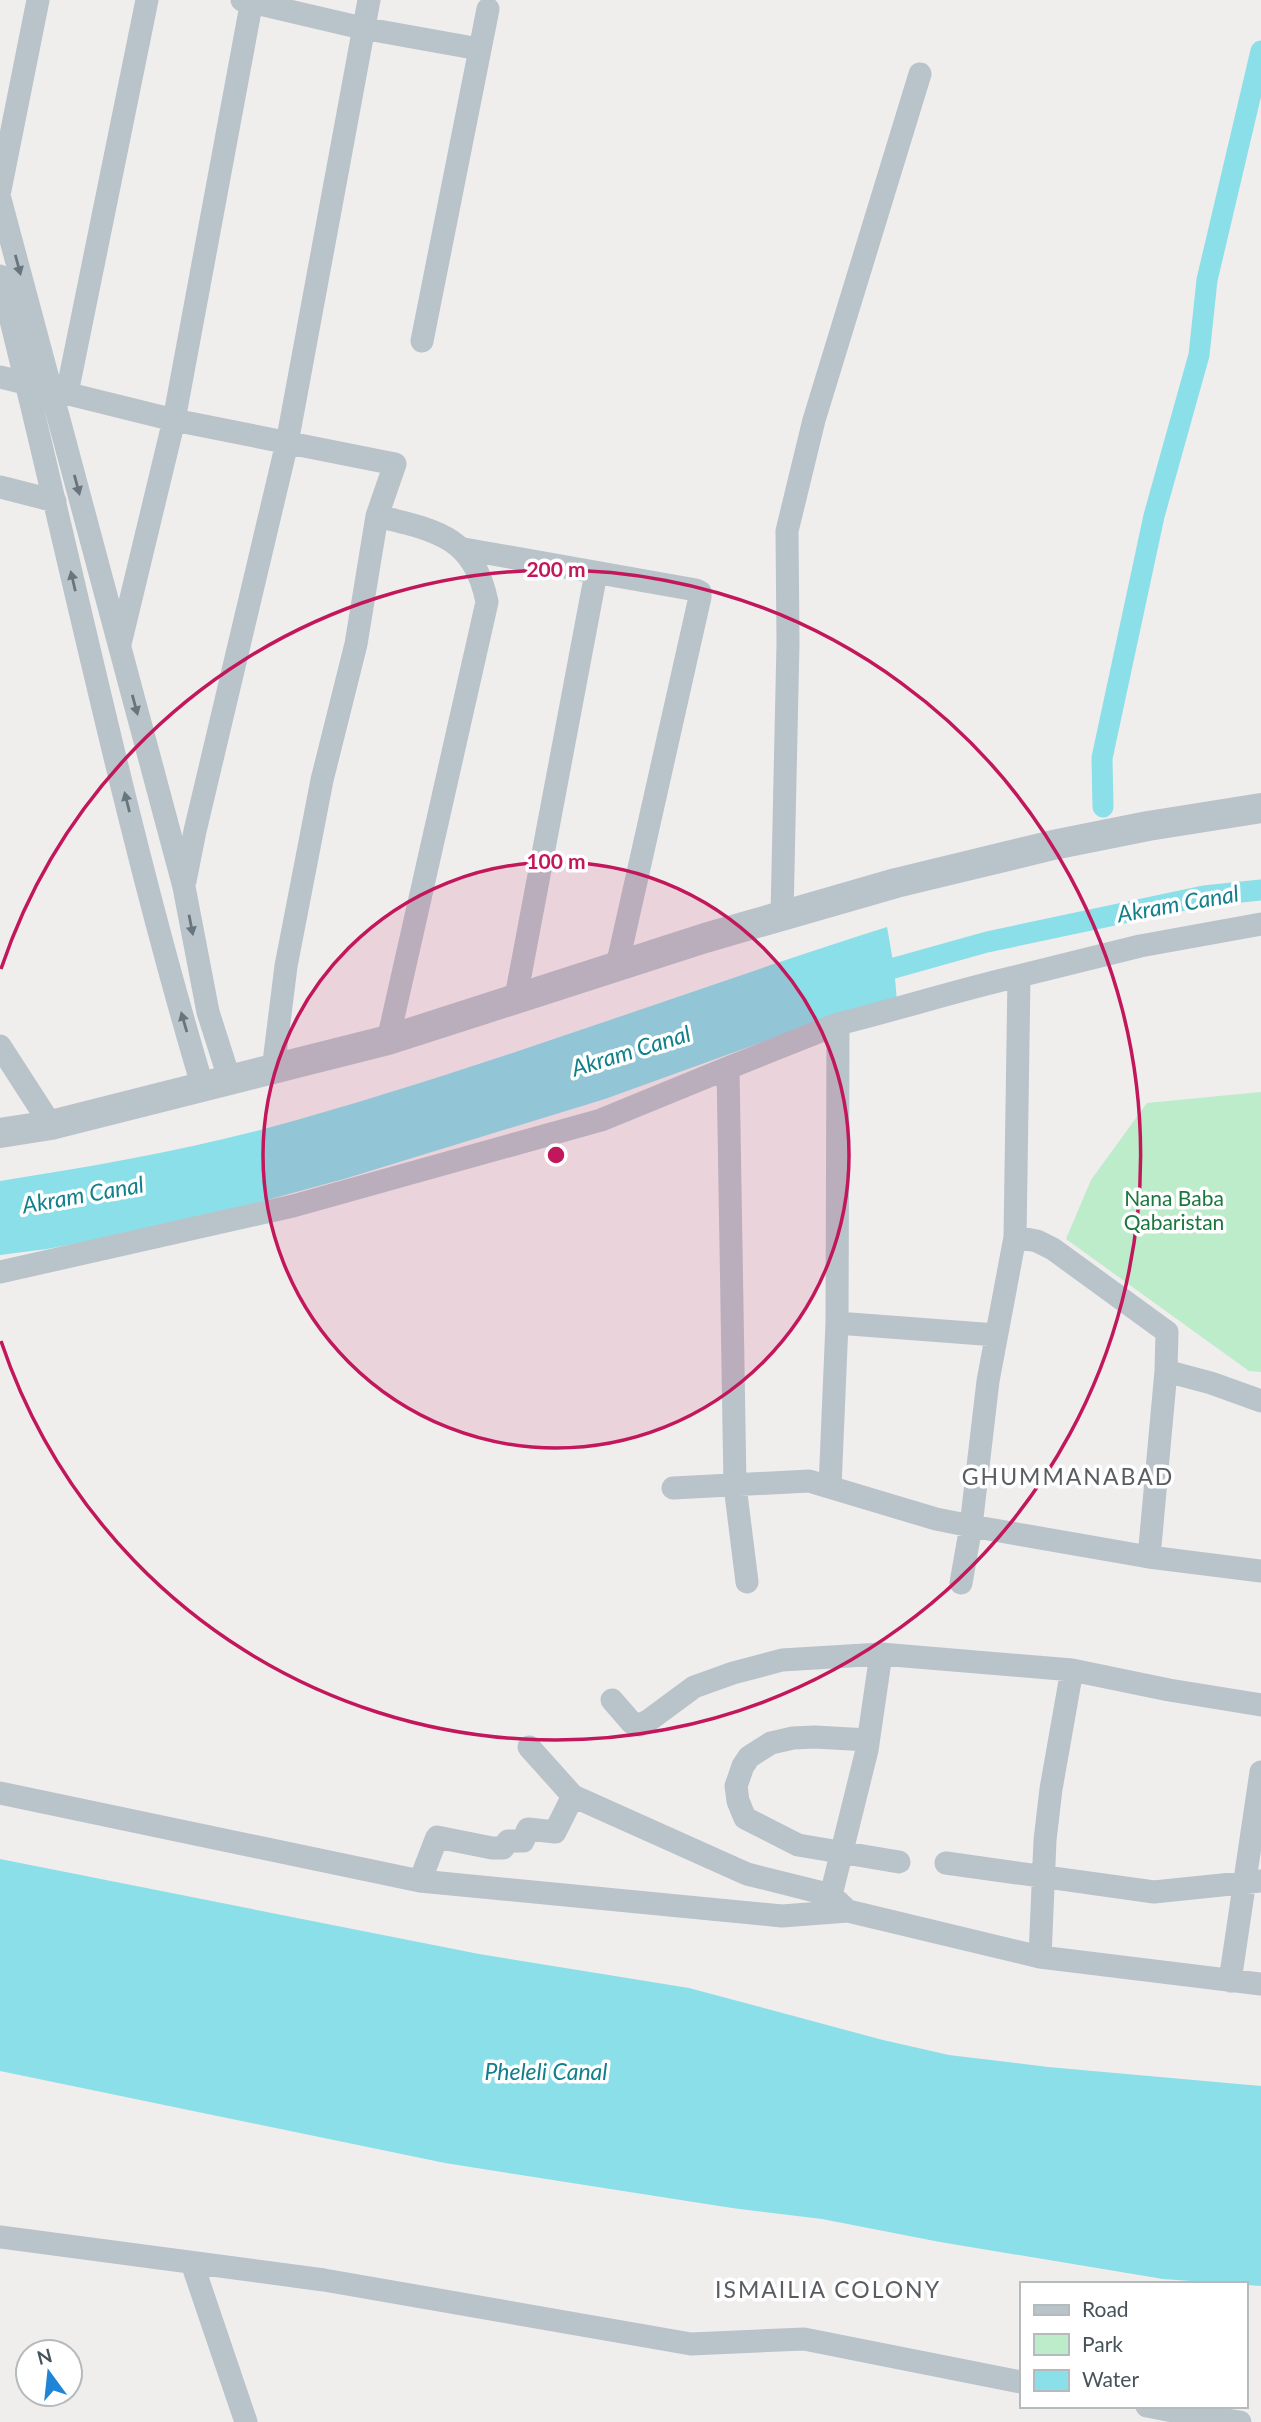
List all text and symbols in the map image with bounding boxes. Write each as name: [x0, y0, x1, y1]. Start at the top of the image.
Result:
one-way arrow: [13, 254, 24, 276]
one-way arrow: [72, 475, 82, 496]
text: 200 m: [526, 556, 586, 581]
one-way arrow: [67, 570, 78, 592]
one-way arrow: [130, 694, 141, 716]
one-way arrow: [121, 791, 132, 813]
text: 100 m: [526, 848, 586, 873]
water label: Akram Canal: [1114, 879, 1241, 928]
one-way arrow: [186, 914, 197, 936]
one-way arrow: [178, 1011, 189, 1033]
water label: Akram Canal: [567, 1019, 694, 1082]
centre of rings: [544, 1143, 568, 1167]
water label: Akram Canal: [19, 1170, 146, 1219]
park label: Nana Baba Qabaristan: [1124, 1185, 1224, 1234]
district label: GHUMMANABAD: [962, 1462, 1174, 1490]
water label: Pheleli Canal: [484, 2057, 608, 2085]
district label: ISMAILIA COLONY: [715, 2275, 941, 2303]
legend: [1020, 2282, 1247, 2408]
text: Road: [1082, 2296, 1129, 2321]
text: Park: [1082, 2331, 1123, 2356]
north arrow: [14, 2338, 84, 2408]
text: N: [34, 2343, 55, 2369]
text: Water: [1082, 2366, 1139, 2391]

